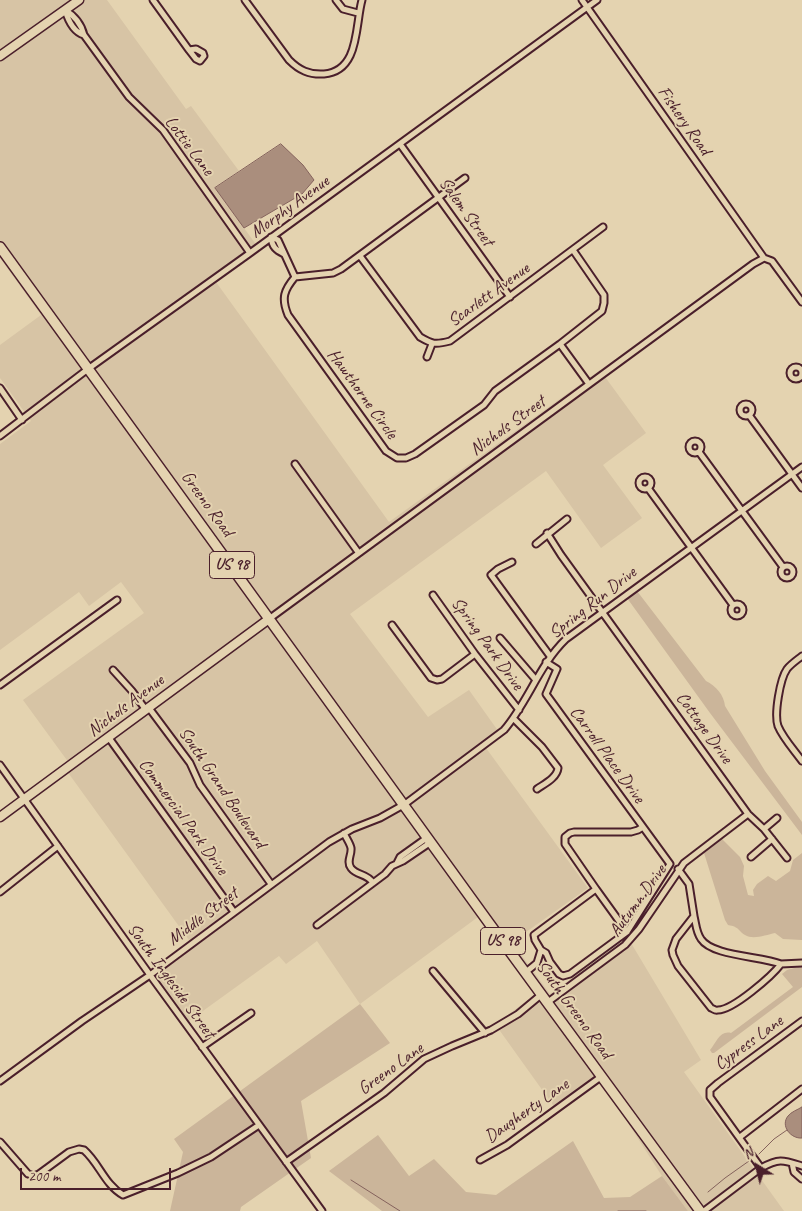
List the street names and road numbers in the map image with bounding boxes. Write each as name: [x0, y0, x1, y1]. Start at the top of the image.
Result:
street label: Fishery Road: [653, 82, 715, 160]
street label: Lottie Lane: [160, 112, 218, 180]
street label: Morphy Avenue: [246, 171, 334, 243]
street label: Salem Street: [434, 173, 498, 251]
street label: Scarlett Avenue: [444, 258, 534, 332]
street label: Hawthorne Circle: [322, 345, 402, 443]
street label: Nichols Street: [466, 391, 550, 461]
street label: Greeno Road: [176, 467, 238, 541]
road number: US 98: [210, 552, 254, 578]
street label: Spring Run Drive: [545, 562, 641, 644]
street label: Spring Park Drive: [446, 593, 528, 695]
street label: Nichols Avenue: [83, 670, 169, 742]
street label: Cottage Drive: [671, 688, 737, 768]
street label: Carroll Place Drive: [565, 702, 649, 808]
street label: South Grand Boulevard: [174, 723, 270, 853]
street label: Commercial Park Drive: [134, 755, 232, 879]
street label: Autumn Drive: [605, 861, 671, 941]
street label: Middle Street: [163, 883, 243, 951]
street label: South Ingleside Street: [122, 919, 220, 1043]
road number: US 98: [480, 928, 526, 954]
street label: South Greeno Road: [531, 957, 617, 1063]
street label: Cypress Lane: [710, 1011, 788, 1075]
street label: Greeno Lane: [354, 1038, 428, 1100]
street label: Daugherty Lane: [481, 1074, 573, 1148]

